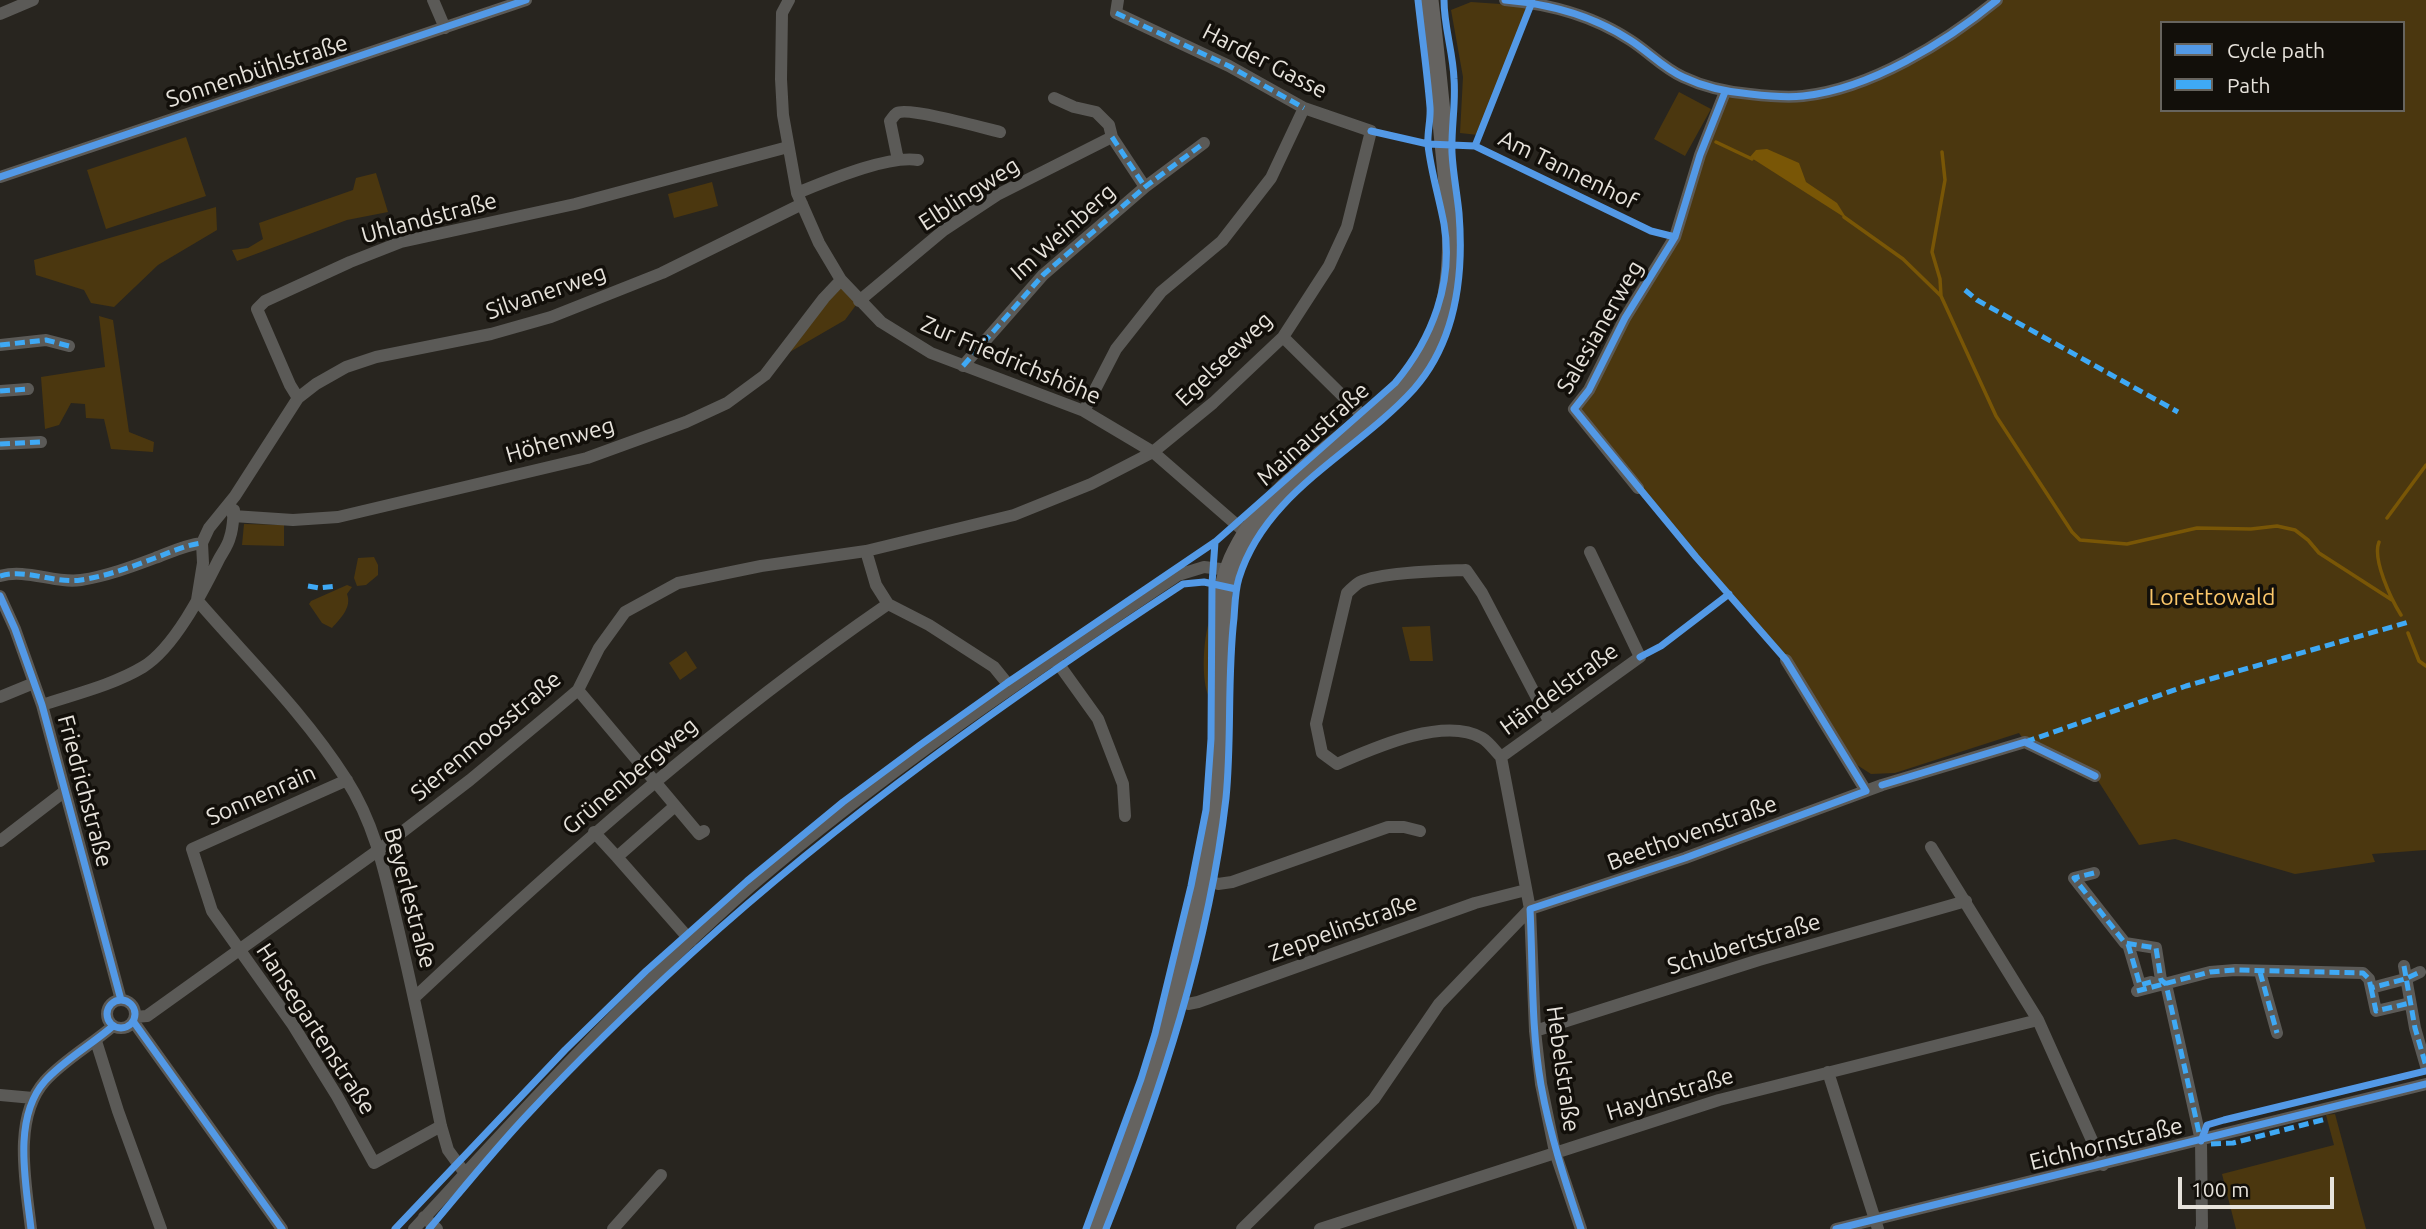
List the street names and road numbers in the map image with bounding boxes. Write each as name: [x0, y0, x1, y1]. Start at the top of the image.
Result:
street label: Harder Gasse: [1198, 18, 1332, 104]
street label: Sonnenbühlstraße: [163, 29, 351, 113]
street label: Am Tannenhof: [1494, 124, 1642, 216]
street label: Elblingweg: [914, 151, 1024, 237]
street label: Im Weinberg: [1005, 178, 1121, 286]
street label: Uhlandstraße: [358, 187, 500, 249]
street label: Salesianerweg: [1551, 256, 1649, 398]
street label: Silvanerweg: [482, 259, 610, 325]
street label: Egelseeweg: [1170, 306, 1278, 412]
street label: Zur Friedrichshöhe: [917, 310, 1105, 410]
street label: Mainaustraße: [1251, 376, 1375, 492]
street label: Höhenweg: [502, 411, 618, 469]
street label: Händelstraße: [1495, 637, 1623, 741]
street label: Sierenmoosstraße: [405, 665, 567, 807]
street label: Grünenbergweg: [557, 711, 703, 841]
street label: Friedrichstraße: [51, 712, 119, 870]
street label: Sonnenrain: [202, 759, 320, 831]
street label: Beethovenstraße: [1603, 789, 1781, 877]
street label: Beyerlestraße: [378, 825, 442, 971]
street label: Zeppelinstraße: [1265, 888, 1421, 968]
street label: Schubertstraße: [1664, 908, 1824, 980]
street label: Hansegartenstraße: [250, 938, 382, 1120]
street label: Hebelstraße: [1540, 1004, 1586, 1134]
street label: Haydnstraße: [1603, 1062, 1737, 1126]
street label: Eichhornstraße: [2027, 1112, 2185, 1176]

